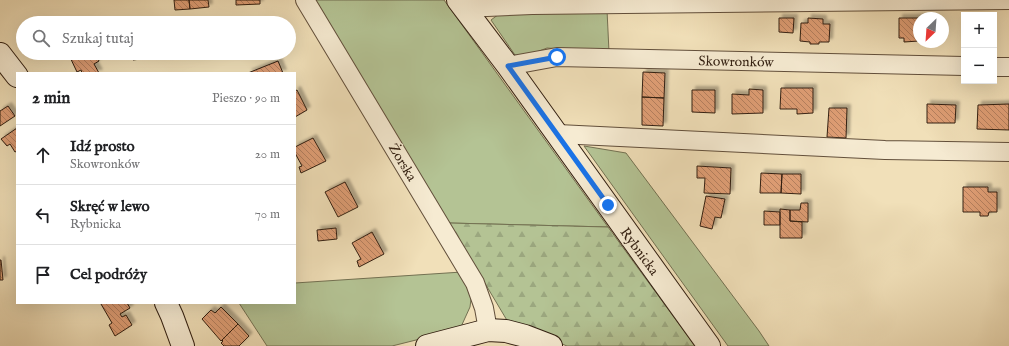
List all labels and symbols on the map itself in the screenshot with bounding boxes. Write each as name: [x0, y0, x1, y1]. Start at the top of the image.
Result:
north arrow: [913, 12, 949, 48]
route start: [548, 48, 566, 66]
street label: Skowronków: [698, 52, 775, 72]
street label: Żorska: [384, 140, 421, 186]
route end: [599, 196, 617, 214]
street label: Rybnicka: [616, 224, 663, 280]

